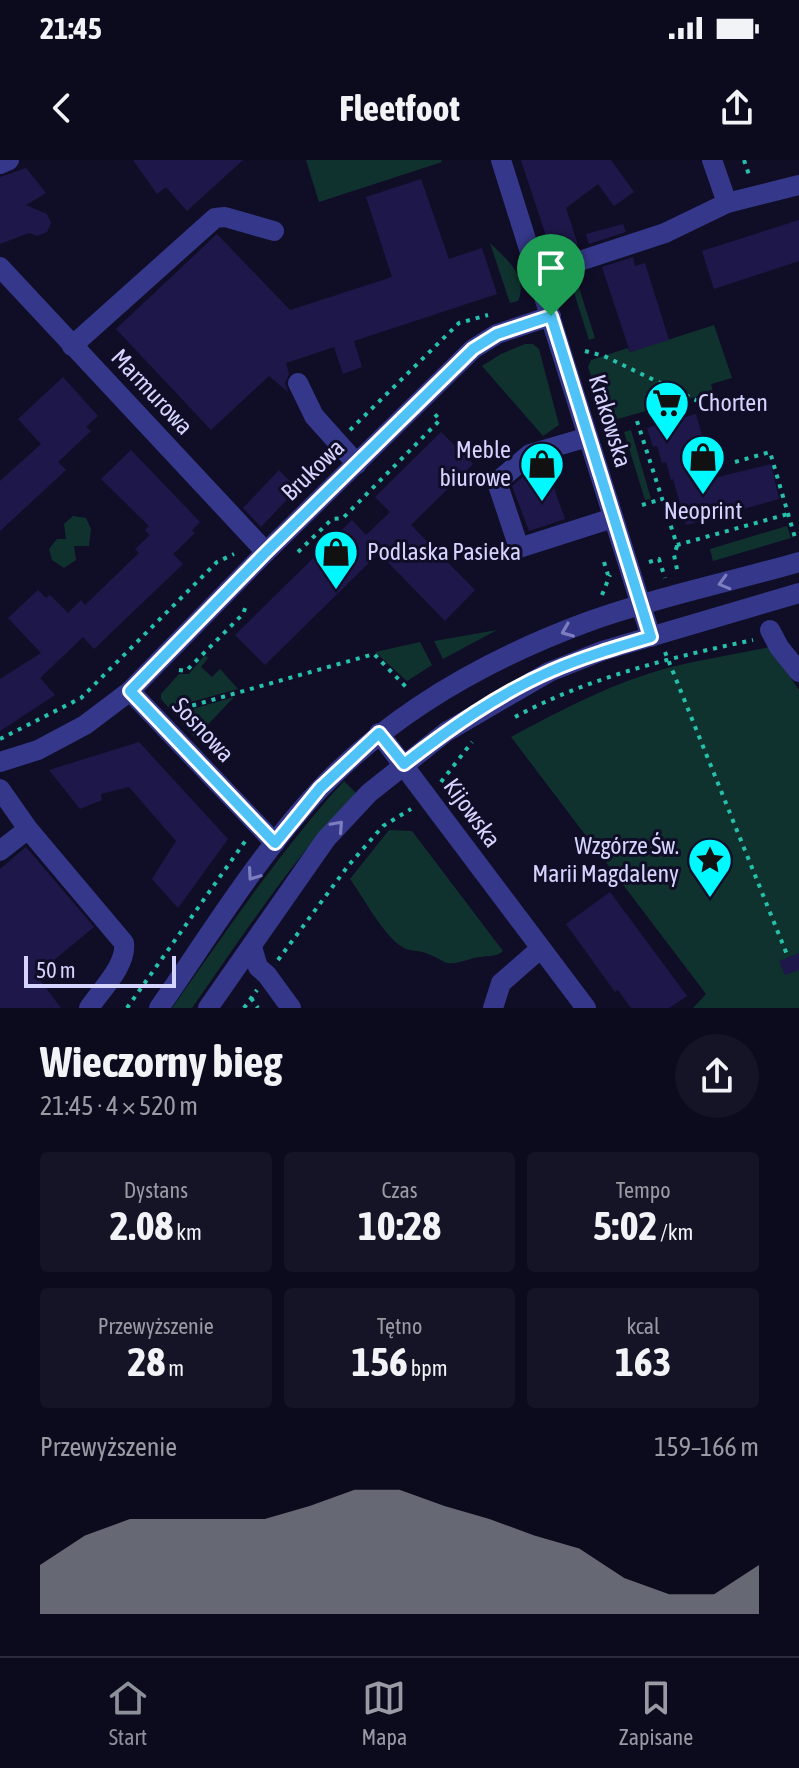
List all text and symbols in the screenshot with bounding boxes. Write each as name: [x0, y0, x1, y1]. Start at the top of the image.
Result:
text: 21:45: [40, 11, 102, 45]
icon: back: [40, 86, 84, 130]
icon: share: [715, 86, 759, 130]
text: Fleetfoot: [339, 87, 460, 129]
pin: [517, 234, 585, 316]
icon: arrive: [529, 246, 573, 290]
street label: Marmurowa: [106, 343, 199, 440]
street label: Krakowska: [584, 371, 637, 470]
supermarket icon: Chorten: [643, 379, 691, 442]
place label: Chorten: [698, 389, 768, 416]
street label: Brukowa: [276, 433, 350, 506]
shop icon: Neoprint: [679, 433, 727, 496]
place label: Meble biurowe: [439, 436, 511, 491]
shop icon: Meble biurowe: [518, 440, 566, 503]
place label: Neoprint: [664, 497, 742, 524]
shop icon: Podlaska Pasieka: [312, 528, 360, 591]
place label: Podlaska Pasieka: [367, 538, 521, 565]
one-way arrow: [717, 574, 731, 590]
one-way arrow: [561, 621, 575, 637]
street label: Sosnowa: [167, 692, 240, 767]
street label: Kijowska: [438, 773, 506, 852]
one-way arrow: [329, 820, 343, 835]
place label: Wzgórze Św. Marii Magdaleny: [532, 832, 679, 887]
place icon: Wzgórze Św. Marii Magdaleny: [686, 836, 734, 899]
one-way arrow: [248, 866, 263, 880]
scale bar: [24, 952, 176, 988]
text: 50 m: [36, 957, 76, 983]
button: share: [675, 1034, 759, 1118]
text: Wieczorny bieg: [40, 1036, 282, 1086]
text: 21:45 · 4 × 520 m: [40, 1091, 198, 1121]
text: Dystans: [124, 1177, 188, 1203]
text: Czas: [382, 1177, 417, 1203]
text: Tempo: [616, 1177, 671, 1203]
text: 2.08: [110, 1203, 173, 1248]
text: 10:28: [358, 1203, 441, 1248]
text: 5:02: [593, 1203, 657, 1248]
text: km: [173, 1219, 202, 1245]
text: /km: [657, 1219, 693, 1245]
text: Przewyższenie: [98, 1313, 214, 1339]
text: Tętno: [377, 1313, 422, 1339]
text: kcal: [626, 1313, 660, 1339]
text: 28: [128, 1339, 165, 1384]
text: 156: [351, 1339, 408, 1384]
text: 163: [615, 1339, 671, 1384]
text: m: [165, 1355, 184, 1381]
text: bpm: [408, 1355, 448, 1381]
text: Przewyższenie: [40, 1432, 177, 1462]
text: 159–166 m: [654, 1432, 759, 1462]
tab: Start: [106, 1676, 150, 1750]
tab: Mapa: [362, 1676, 407, 1750]
tab: Zapisane: [619, 1676, 693, 1750]

